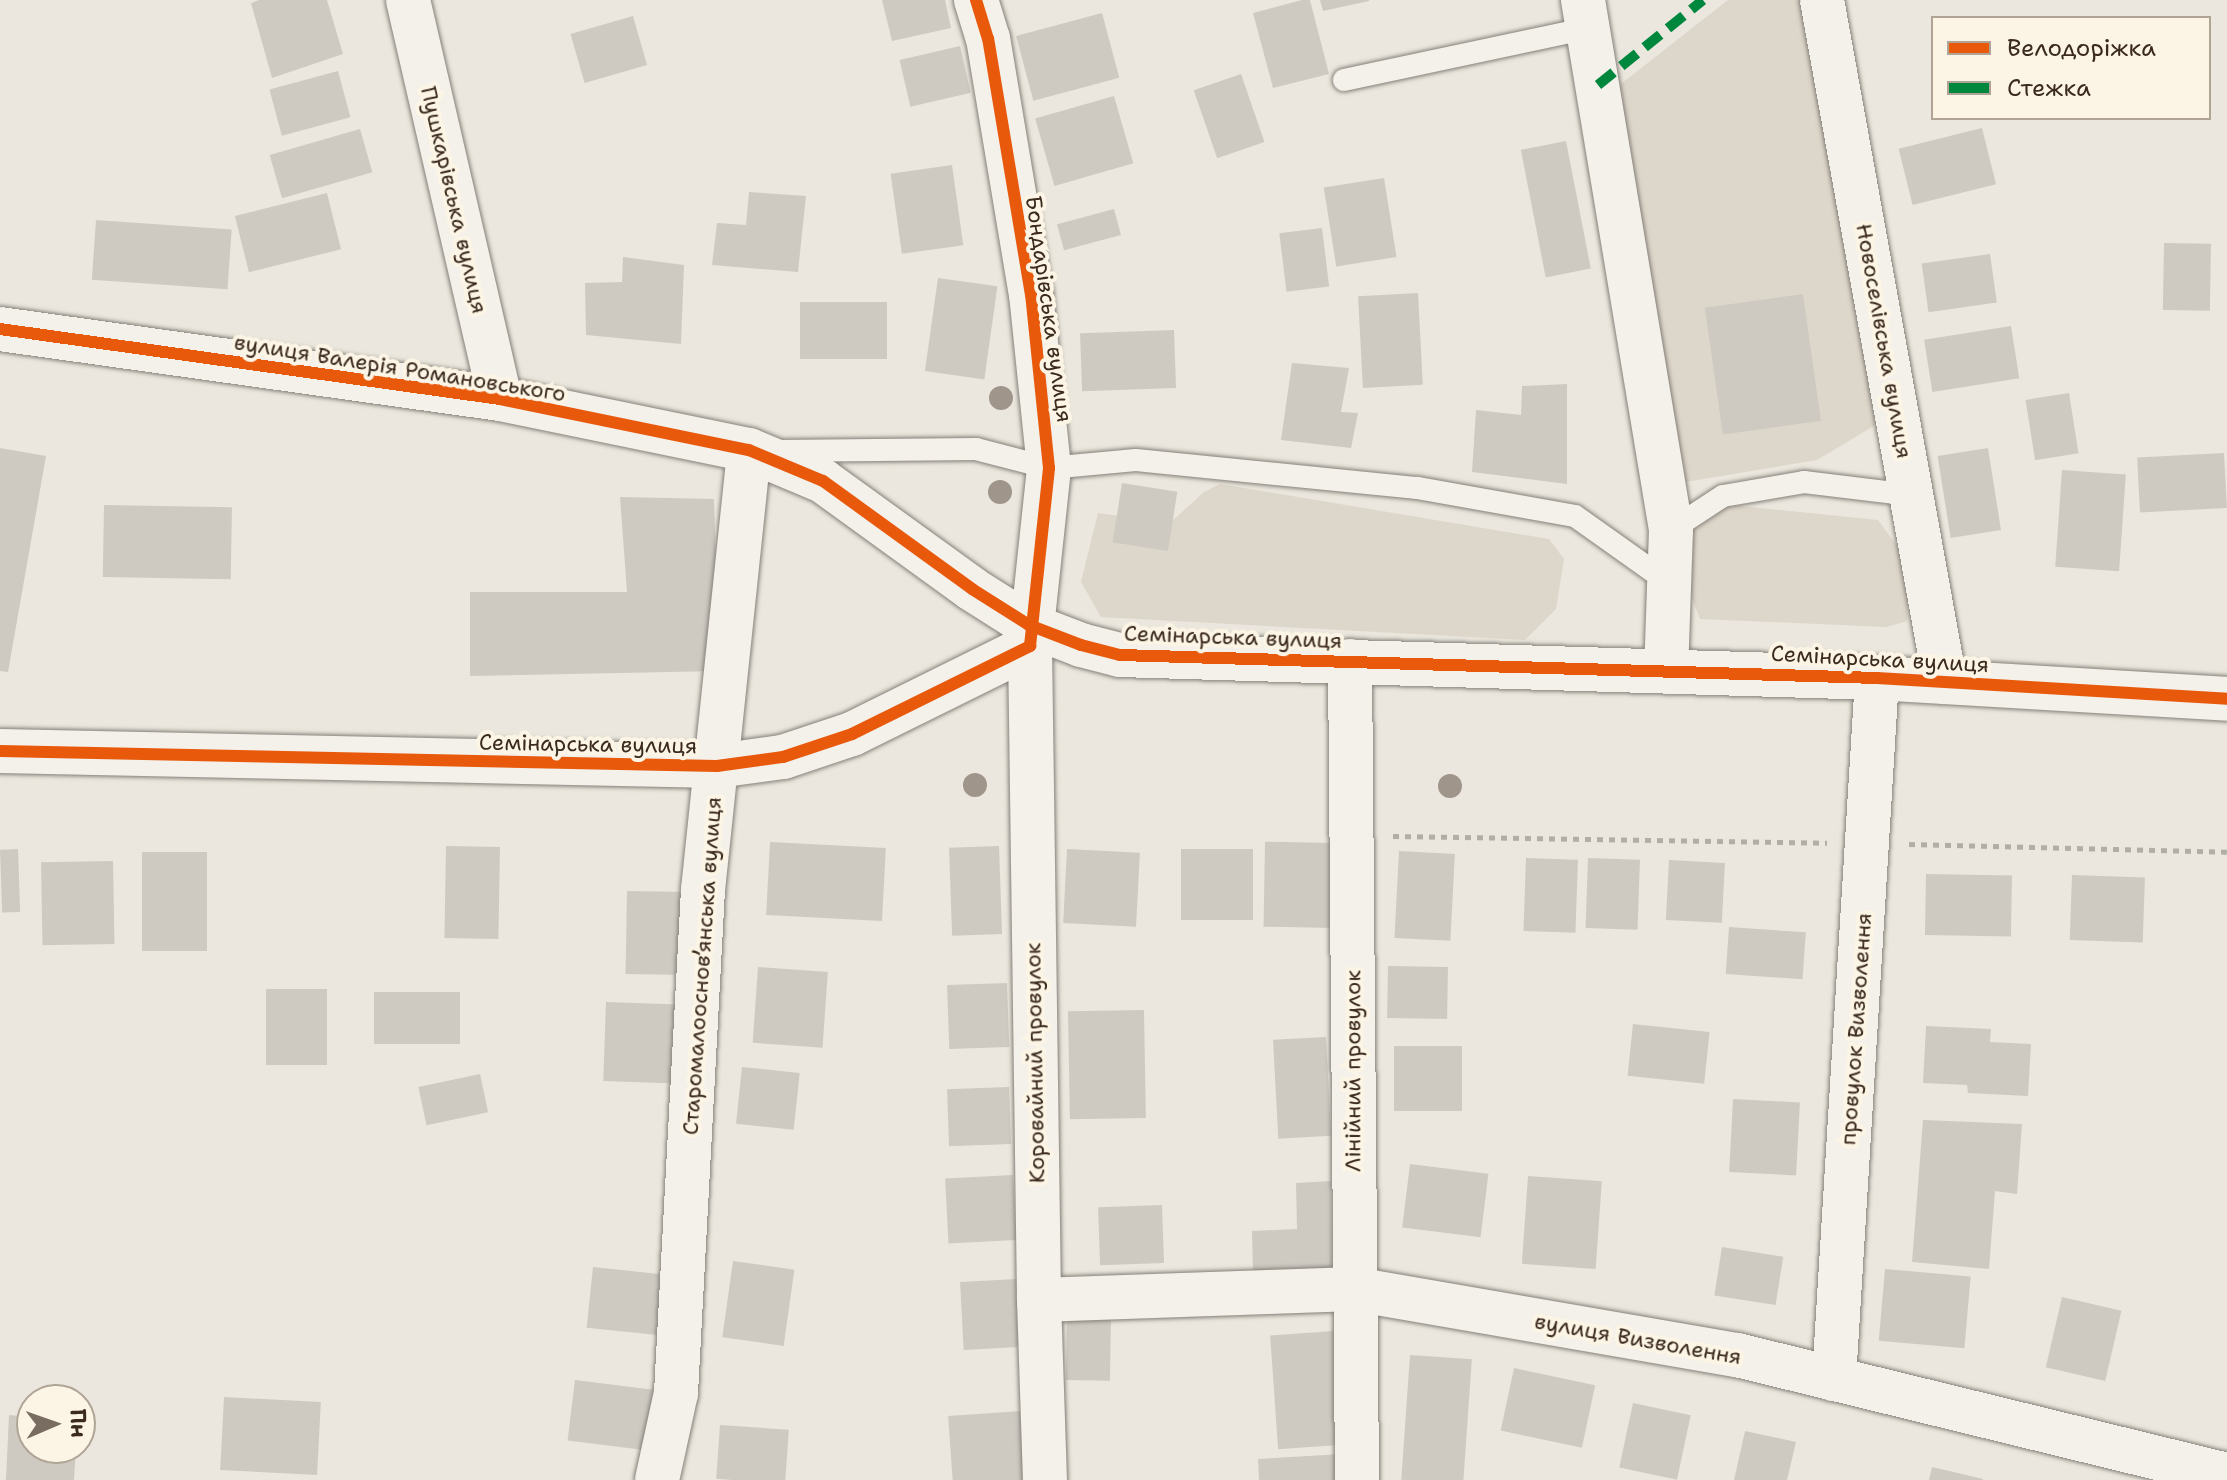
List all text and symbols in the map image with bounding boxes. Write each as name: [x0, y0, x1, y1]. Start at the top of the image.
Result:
legend: [1931, 16, 2211, 120]
text: Велодоріжка: [2007, 32, 2156, 64]
text: Стежка: [2007, 72, 2091, 104]
street label: Пушкарівська вулиця: [415, 84, 493, 316]
street label: Бондарівська вулиця: [1020, 194, 1078, 424]
street label: Новоселівська вулиця: [1850, 222, 1918, 460]
street label: вулиця Валерія Романовського: [232, 329, 568, 407]
street label: Семінарська вулиця: [1123, 620, 1343, 654]
street label: Семінарська вулиця: [1770, 640, 1990, 678]
street label: Семінарська вулиця: [479, 729, 697, 759]
street label: Старомалооснов’янська вулиця: [677, 796, 727, 1136]
street label: провулок Визволення: [1835, 912, 1877, 1146]
street label: Коровайний провулок: [1020, 942, 1050, 1184]
street label: Лінійний провулок: [1340, 970, 1366, 1172]
street label: вулиця Визволення: [1533, 1308, 1743, 1370]
north arrow: [16, 1384, 96, 1464]
text: Пн: [63, 1408, 93, 1438]

